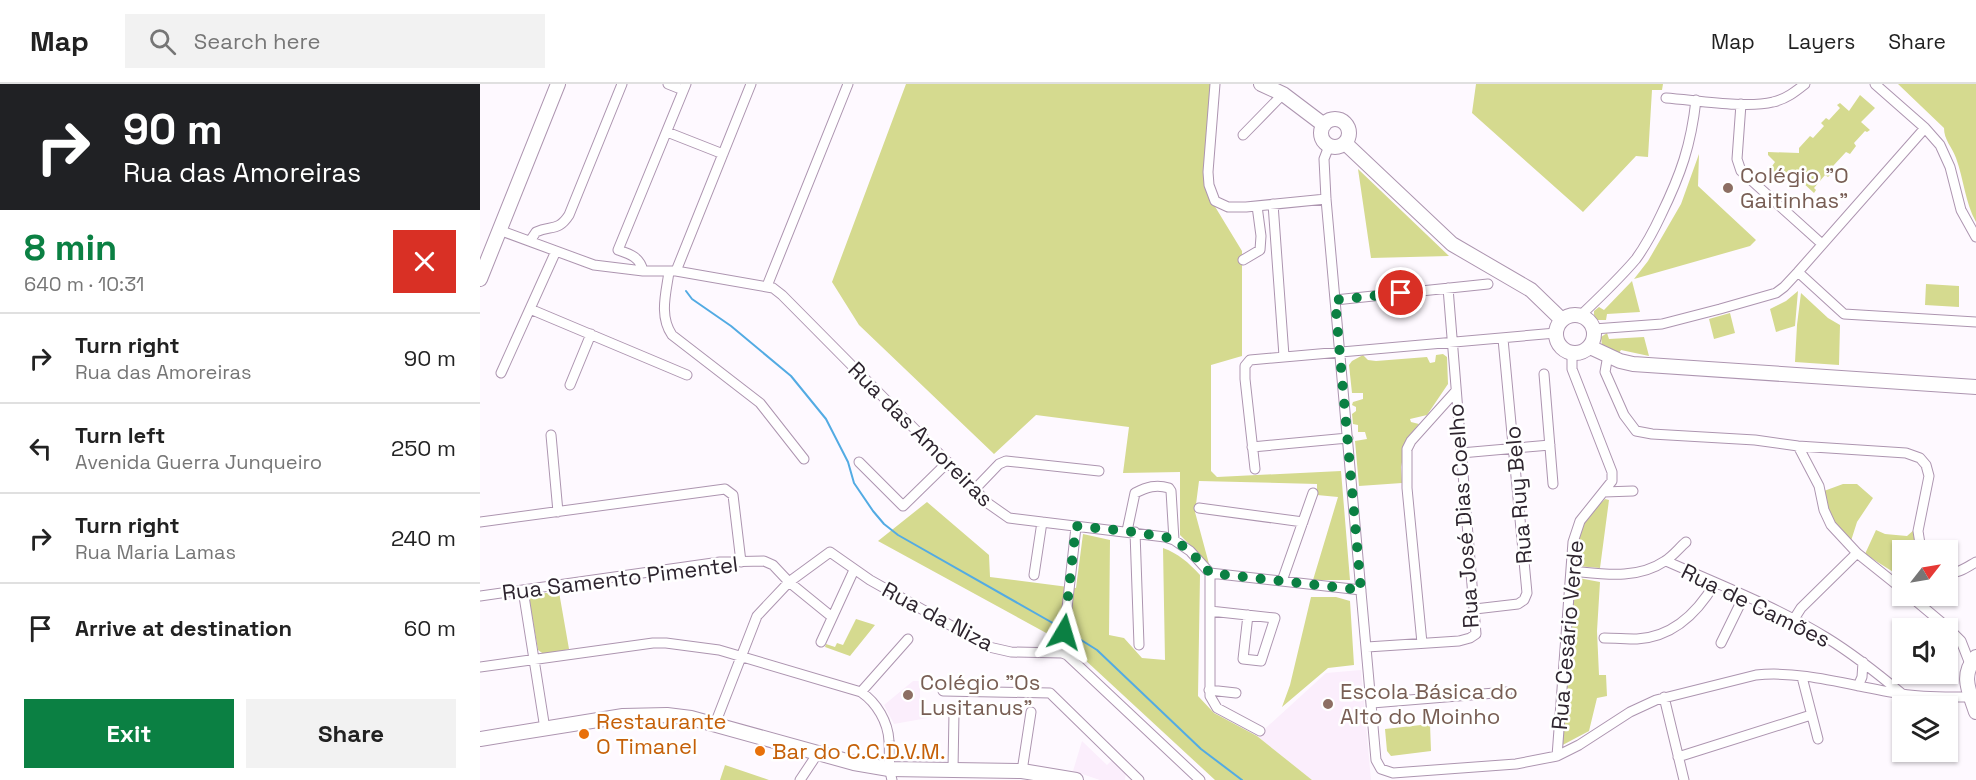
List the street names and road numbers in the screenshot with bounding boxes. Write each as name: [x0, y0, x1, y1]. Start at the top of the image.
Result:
street label: Rua das Amoreiras: [842, 355, 1000, 513]
street label: Rua José Dias Coelho: [1441, 403, 1485, 629]
street label: Rua Ruy Belo: [1498, 425, 1538, 565]
street label: Rua Cesário Verde: [1545, 539, 1589, 731]
street label: Rua Samento Pimentel: [500, 550, 740, 606]
street label: Rua de Camões: [1677, 557, 1835, 653]
street label: Rua da Niza: [877, 575, 999, 657]

